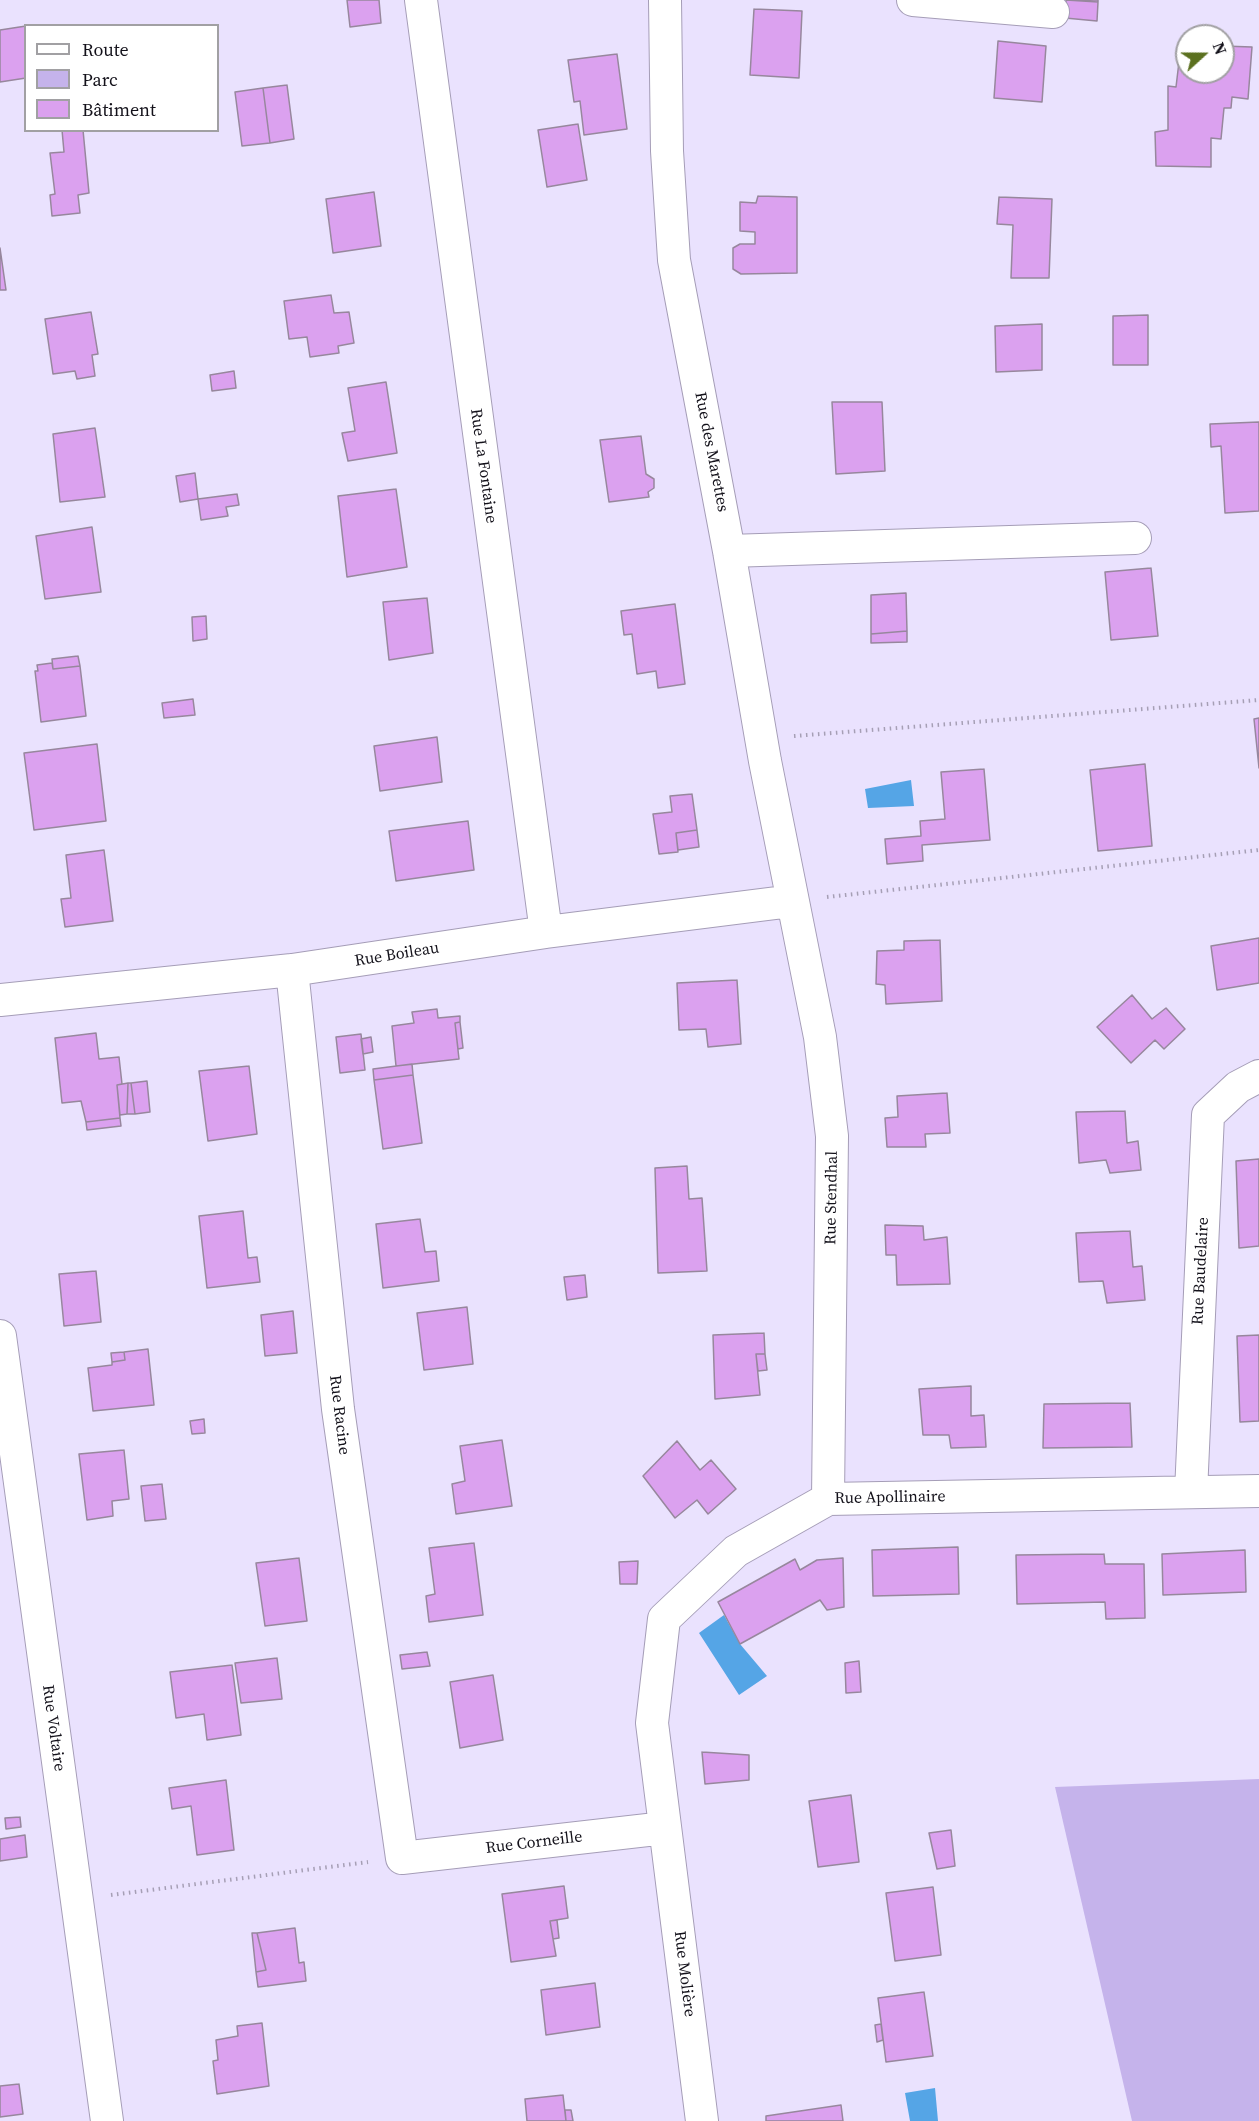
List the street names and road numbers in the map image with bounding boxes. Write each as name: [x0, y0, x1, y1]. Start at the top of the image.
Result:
street label: Rue des Marettes: [690, 390, 732, 514]
street label: Rue La Fontaine: [465, 407, 501, 525]
street label: Rue Boileau: [353, 939, 441, 971]
street label: Rue Stendhal: [822, 1151, 842, 1245]
street label: Rue Baudelaire: [1189, 1217, 1213, 1325]
street label: Rue Racine: [325, 1374, 353, 1456]
street label: Rue Apollinaire: [834, 1487, 946, 1509]
street label: Rue Voltaire: [37, 1683, 69, 1773]
street label: Rue Corneille: [485, 1828, 583, 1858]
street label: Rue Molière: [669, 1930, 699, 2018]

